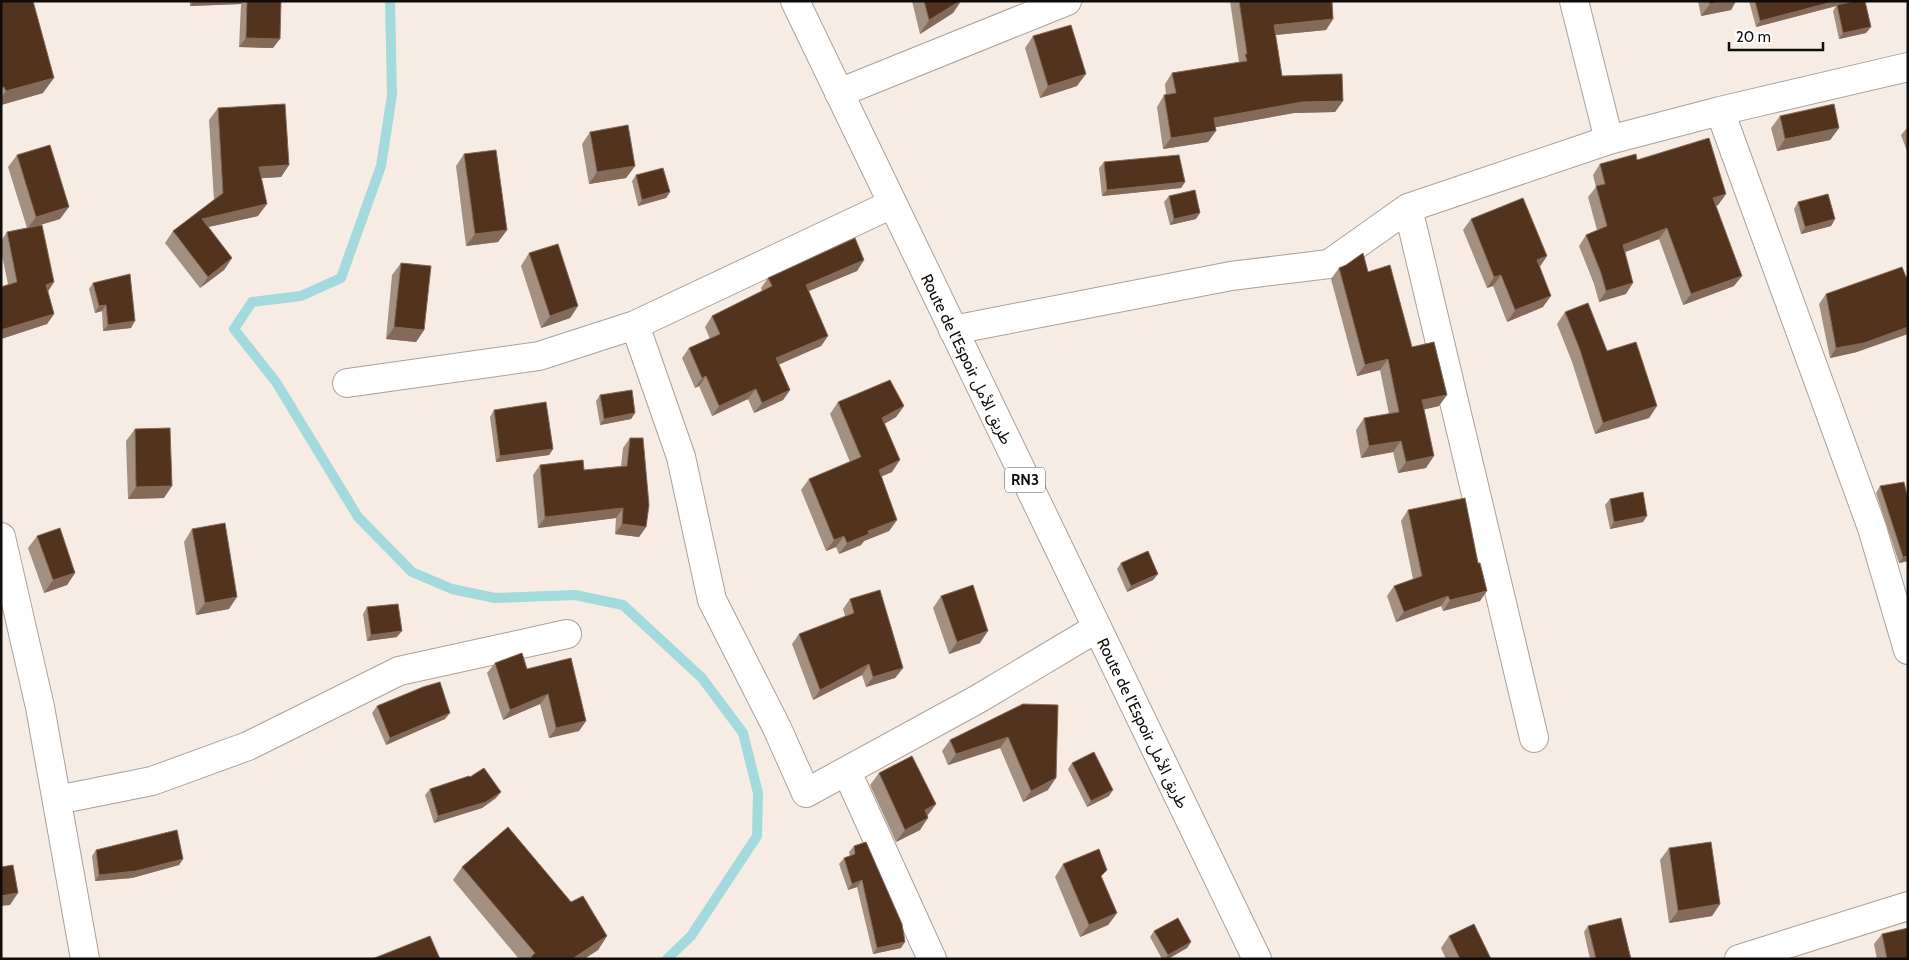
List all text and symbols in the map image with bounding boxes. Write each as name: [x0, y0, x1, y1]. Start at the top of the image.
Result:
scale bar: [1729, 20, 1823, 52]
text: 20 m: [1736, 28, 1771, 46]
street label: Route de l’Espoir طريق الأمل: [916, 271, 1016, 448]
road number: RN3: [1005, 468, 1045, 492]
street label: Route de l’Espoir طريق الأمل: [1092, 635, 1192, 812]

